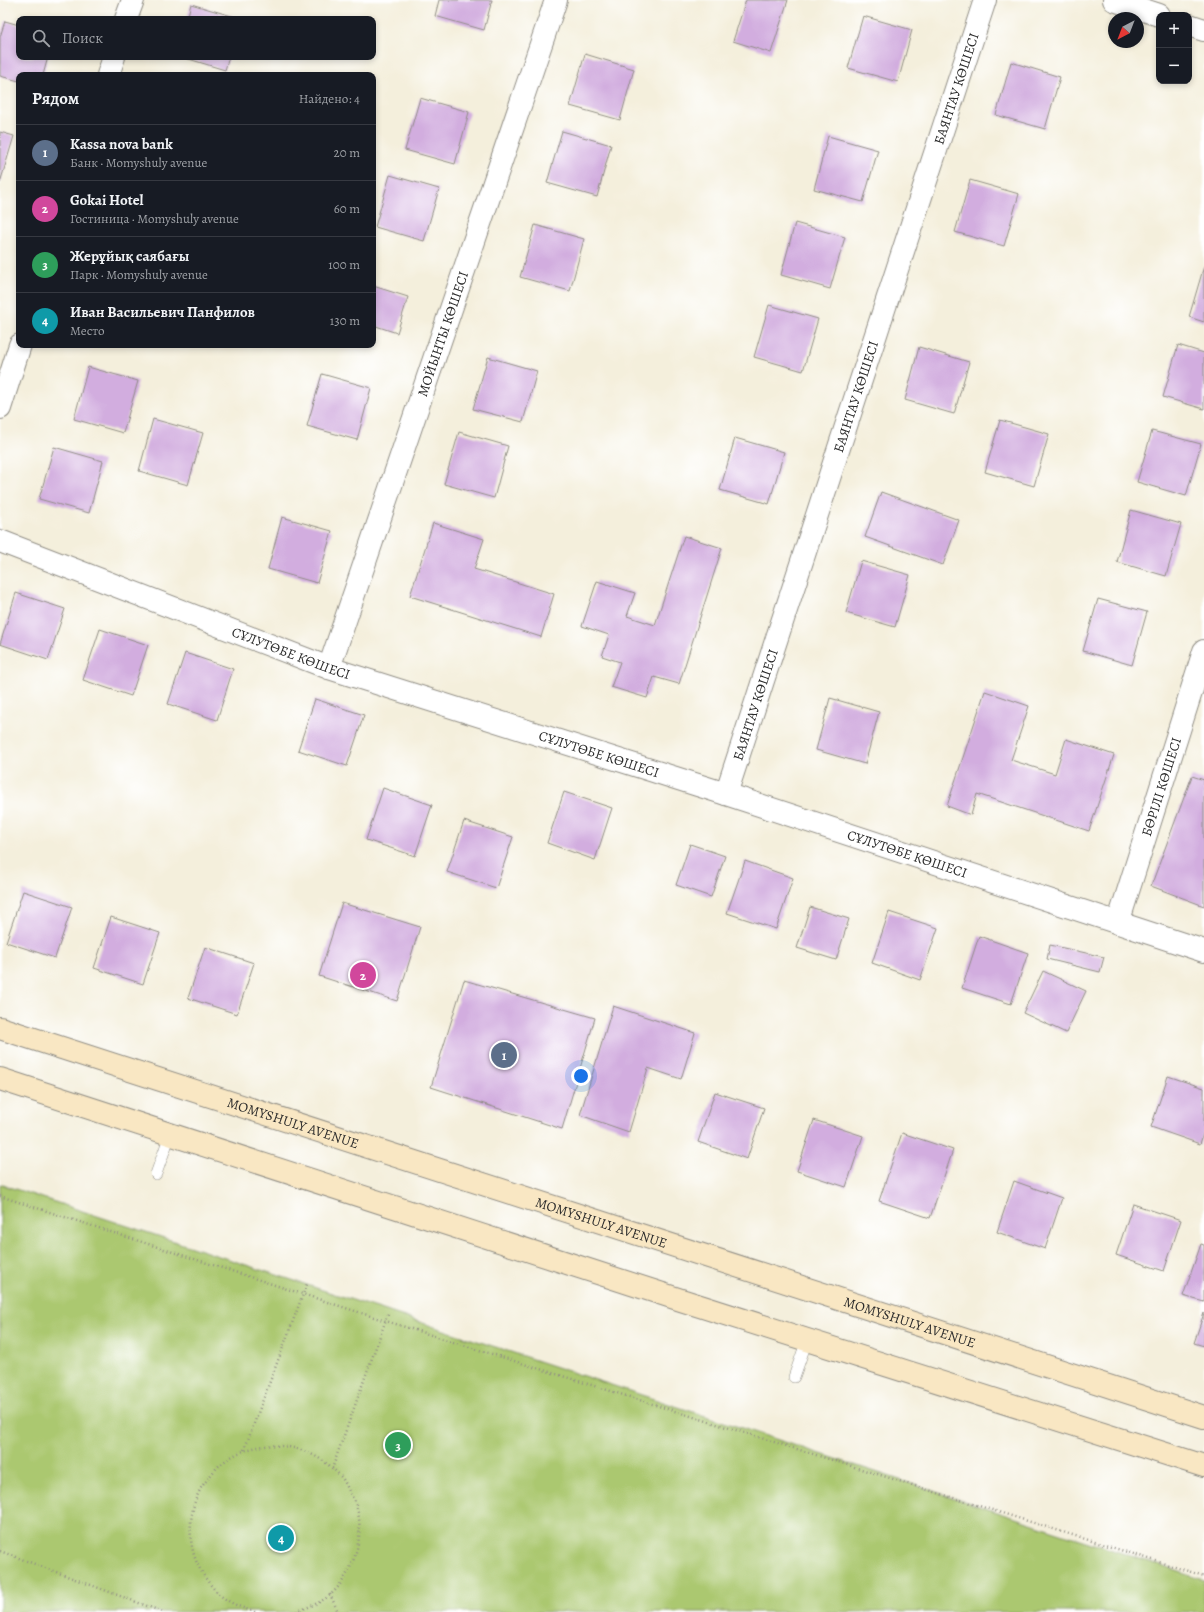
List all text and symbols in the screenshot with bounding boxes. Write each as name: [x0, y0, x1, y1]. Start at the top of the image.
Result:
north arrow: [1108, 12, 1144, 48]
map controls: [1156, 12, 1192, 84]
button: +: [1156, 12, 1192, 48]
search box: [16, 16, 376, 60]
icon: search: [30, 27, 52, 49]
text: Поиск: [62, 28, 103, 48]
street label: БАЯНТАУ КӨШЕСІ: [929, 30, 983, 147]
button: −: [1156, 48, 1192, 84]
text: Рядом: [32, 87, 79, 110]
text: Найдено: 4: [299, 90, 360, 107]
text: Kassa nova bank: [70, 134, 173, 154]
text: 1: [43, 144, 47, 161]
text: 20 m: [334, 144, 360, 161]
text: Банк · Momyshuly avenue: [70, 154, 207, 171]
text: Gokai Hotel: [70, 190, 144, 210]
text: 2: [42, 200, 48, 217]
text: 60 m: [334, 200, 360, 217]
text: Гостиница · Momyshuly avenue: [70, 210, 239, 227]
text: Жерұйық саябағы: [70, 246, 189, 266]
text: 3: [42, 256, 48, 273]
text: 100 m: [328, 256, 360, 273]
text: Парк · Momyshuly avenue: [70, 266, 208, 283]
street label: МОЙЫНТЫ КӨШЕСІ: [412, 268, 473, 399]
text: Иван Васильевич Панфилов: [70, 302, 255, 322]
text: 4: [42, 312, 48, 329]
text: 130 m: [330, 312, 360, 329]
text: Место: [70, 322, 105, 339]
street label: БАЯНТАУ КӨШЕСІ: [829, 338, 883, 455]
street label: СҰЛУТӨБЕ КӨШЕСІ: [229, 622, 353, 684]
street label: БАЯНТАУ КӨШЕСІ: [728, 646, 782, 763]
street label: СҰЛУТӨБЕ КӨШЕСІ: [536, 726, 662, 782]
street label: БӨРІЛІ КӨШЕСІ: [1137, 735, 1186, 839]
street label: СҰЛУТӨБЕ КӨШЕСІ: [845, 825, 970, 882]
pin: 2: [350, 960, 376, 990]
pin: 1: [491, 1040, 517, 1070]
your location: [571, 1066, 591, 1086]
street label: MOMYSHULY AVENUE: [225, 1093, 361, 1153]
street label: MOMYSHULY AVENUE: [533, 1192, 670, 1252]
street label: MOMYSHULY AVENUE: [841, 1292, 978, 1352]
pin: 3: [385, 1430, 411, 1460]
pin: 4: [268, 1523, 294, 1553]

